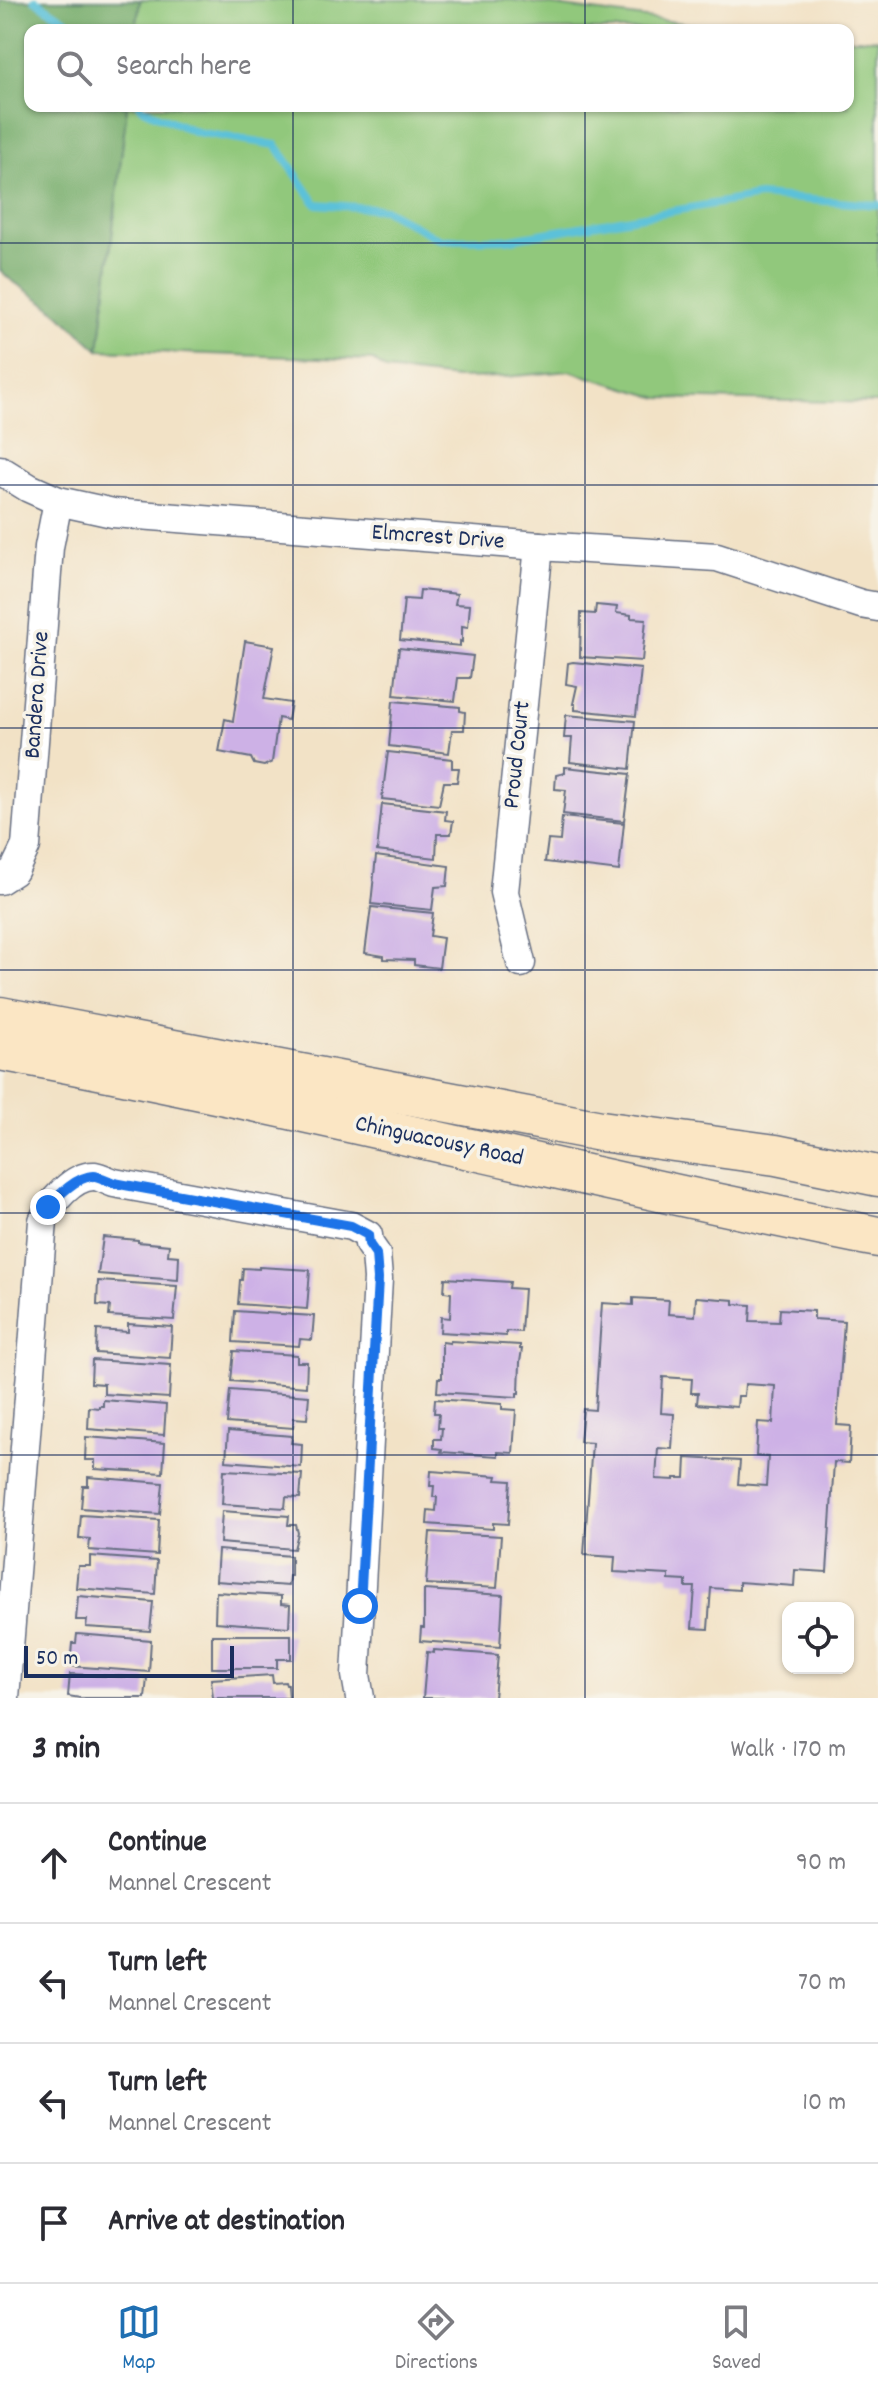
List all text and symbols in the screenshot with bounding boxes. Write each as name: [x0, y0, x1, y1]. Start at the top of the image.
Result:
search box: [24, 24, 854, 112]
icon: search: [52, 46, 96, 90]
text: Search here: [116, 47, 252, 90]
street label: Elmcrest Drive: [371, 516, 505, 560]
street label: Bandera Drive: [17, 630, 59, 760]
street label: Proud Court: [495, 699, 541, 811]
street label: Chinguacousy Road: [352, 1108, 526, 1176]
route end: [30, 1189, 66, 1225]
route start: [342, 1588, 378, 1624]
map controls: [782, 1602, 854, 1674]
button: locate: [782, 1602, 854, 1674]
scale bar: [24, 1642, 234, 1678]
text: 50 m: [36, 1644, 78, 1675]
text: 3 min: [32, 1726, 100, 1775]
text: Walk · 170 m: [731, 1732, 846, 1769]
text: Continue: [108, 1823, 207, 1866]
icon: ahead: [32, 1841, 76, 1885]
text: 90 m: [796, 1845, 846, 1882]
text: Mannel Crescent: [108, 1866, 271, 1903]
text: Turn left: [108, 1943, 207, 1986]
icon: left: [32, 1961, 76, 2005]
text: 70 m: [798, 1965, 846, 2002]
text: Mannel Crescent: [108, 1986, 271, 2023]
text: Turn left: [108, 2063, 207, 2106]
icon: left: [32, 2081, 76, 2125]
text: 10 m: [802, 2085, 846, 2122]
text: Mannel Crescent: [108, 2106, 271, 2143]
icon: arrive: [32, 2201, 76, 2245]
text: Arrive at destination: [108, 2202, 345, 2245]
tab: Map: [117, 2300, 161, 2379]
tab: Directions: [395, 2300, 478, 2379]
tab: Saved: [712, 2300, 761, 2379]

